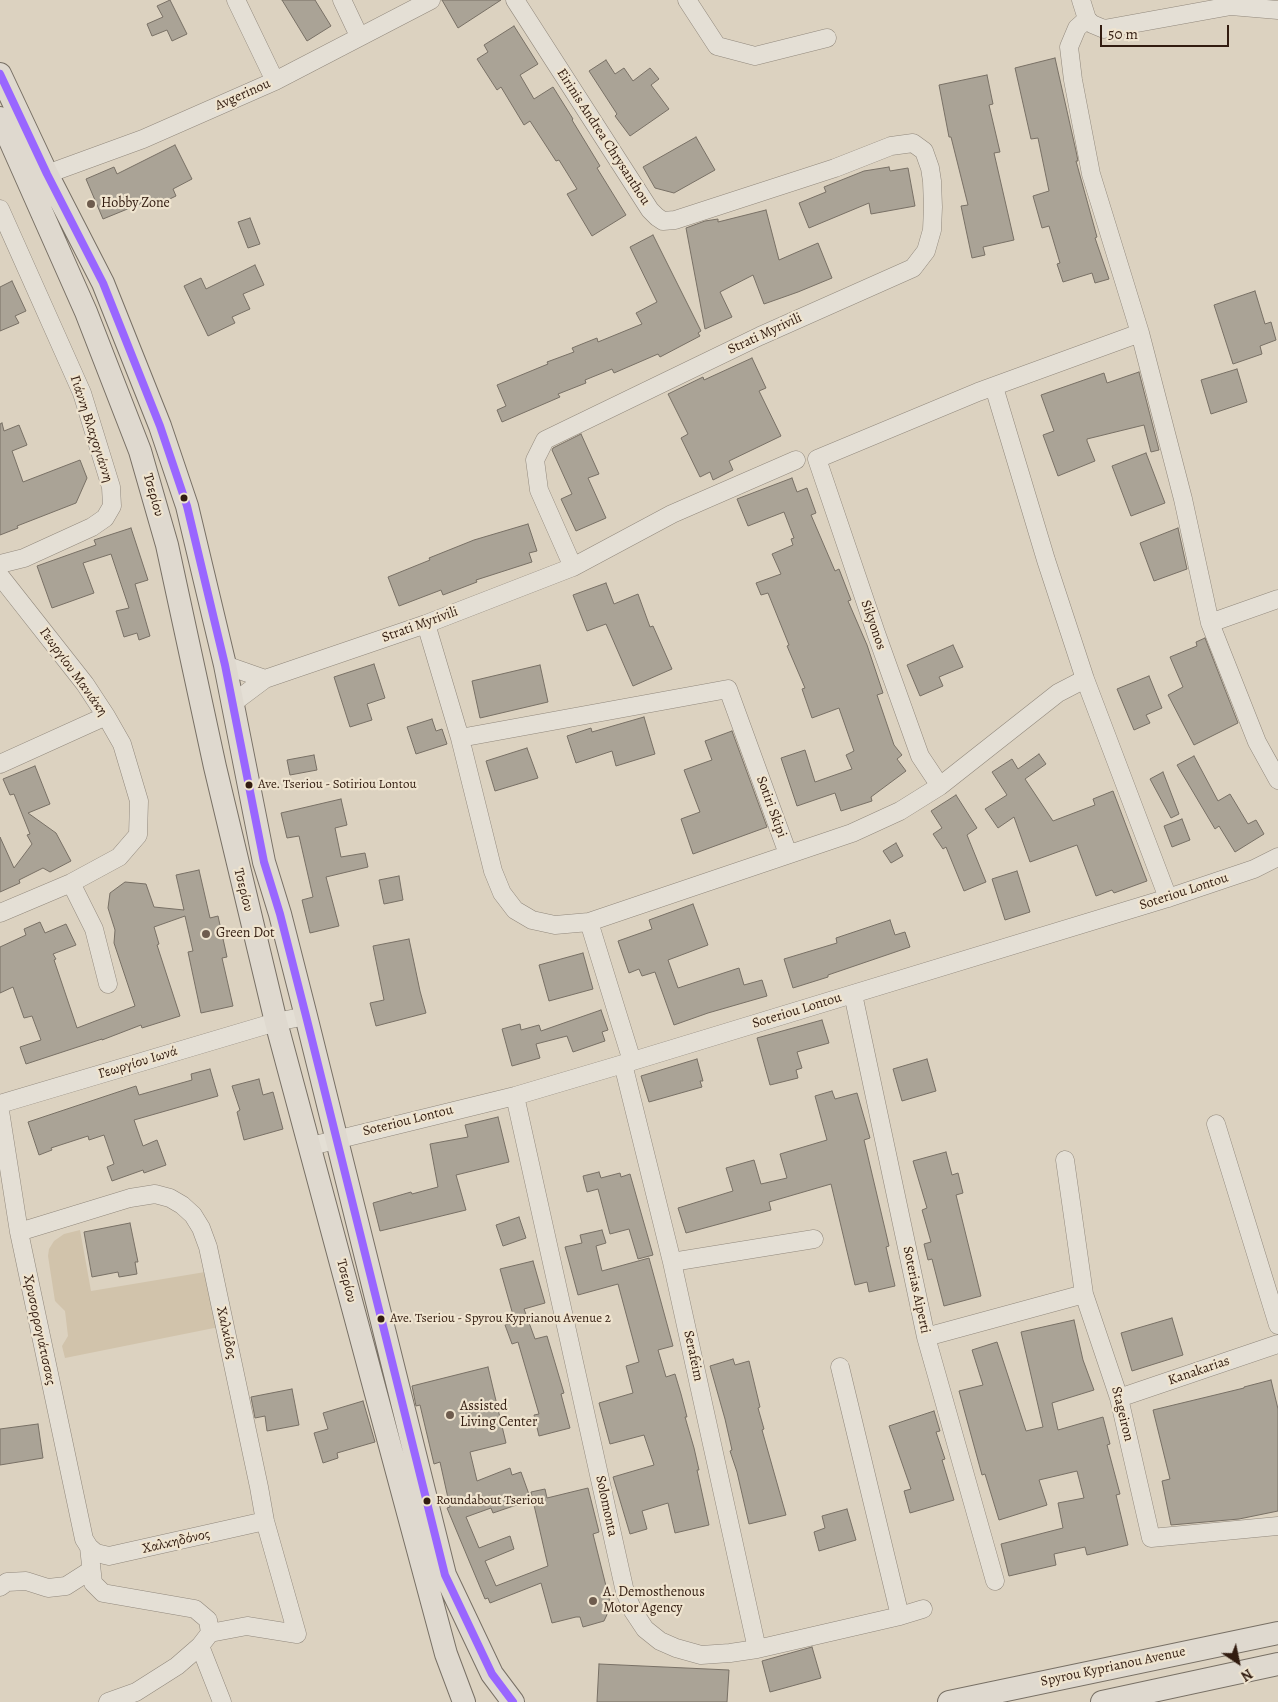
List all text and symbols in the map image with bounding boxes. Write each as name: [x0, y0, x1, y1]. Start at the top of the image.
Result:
scale bar: [1103, 15, 1232, 47]
text: 50 m: [1108, 24, 1138, 44]
street label: Eirinis Andrea Chrysanthou: [553, 66, 653, 208]
street label: Avgerinou: [213, 75, 273, 115]
place label: Hobby Zone: [101, 196, 170, 212]
marker: Hobby Zone: [85, 198, 97, 210]
street label: Strati Myrivili: [725, 310, 805, 358]
street label: Γιάννη Βλαχογιάννη: [66, 373, 116, 485]
street label: Τσερίου: [139, 471, 167, 519]
unlabelled marker: [179, 493, 189, 503]
street label: Sikyonos: [857, 598, 889, 652]
street label: Strati Myrivili: [380, 603, 460, 647]
street label: Γεωργίου Μανιάκη: [35, 624, 111, 720]
street label: Sotiri Skipi: [752, 774, 790, 840]
place label: Ave. Tseriou - Sotiriou Lontou: [258, 777, 417, 793]
marker: Ave. Tseriou - Sotiriou Lontou: [244, 780, 254, 790]
street label: Τσερίου: [230, 867, 256, 913]
street label: Soteriou Lontou: [1137, 870, 1231, 914]
place label: Green Dot: [216, 926, 275, 942]
marker: Green Dot: [200, 928, 212, 940]
street label: Soteriou Lontou: [750, 989, 844, 1033]
street label: Γεωργίου Ιωνά: [96, 1043, 180, 1083]
street label: Soteriou Lontou: [361, 1102, 455, 1140]
street label: Soterias Aiperti: [899, 1245, 933, 1335]
street label: Τσερίου: [332, 1257, 360, 1305]
street label: Χρυσορρογιάτισσας: [19, 1273, 59, 1387]
street label: Χαλκίδος: [212, 1305, 240, 1361]
place label: Ave. Tseriou - Spyrou Kyprianou Avenue 2: [390, 1311, 611, 1327]
marker: Ave. Tseriou - Spyrou Kyprianou Avenue 2: [376, 1314, 386, 1324]
street label: Serafeim: [679, 1329, 707, 1383]
street label: Kanakarias: [1166, 1353, 1232, 1389]
street label: Stageiron: [1107, 1385, 1137, 1443]
place label: Assisted Living Center: [460, 1399, 537, 1431]
marker: Assisted Living Center: [444, 1409, 456, 1421]
street label: Solomonta: [591, 1474, 621, 1538]
place label: Roundabout Tseriou: [436, 1493, 544, 1509]
marker: Roundabout Tseriou: [422, 1496, 432, 1506]
street label: Χαλκηδόνος: [141, 1526, 211, 1558]
place label: A. Demosthenous Motor Agency: [603, 1585, 705, 1618]
marker: A. Demosthenous Motor Agency: [587, 1595, 599, 1607]
north arrow: [1213, 1637, 1263, 1687]
street label: Spyrou Kyprianou Avenue: [1039, 1643, 1187, 1691]
text: N: [1237, 1664, 1256, 1686]

